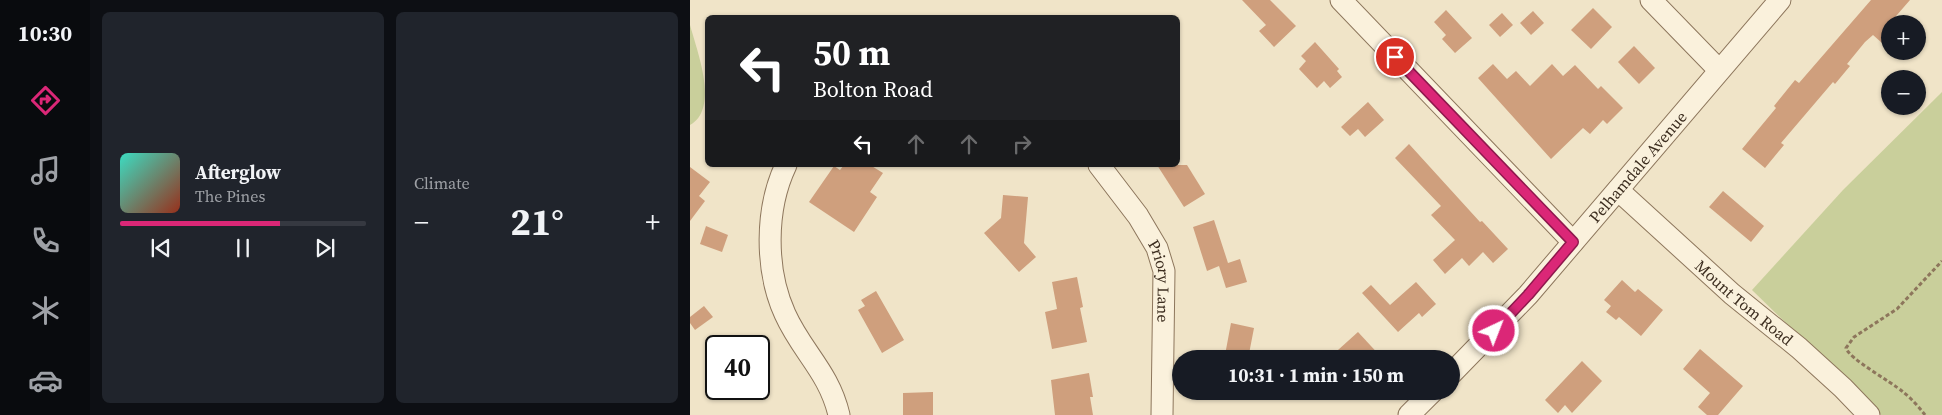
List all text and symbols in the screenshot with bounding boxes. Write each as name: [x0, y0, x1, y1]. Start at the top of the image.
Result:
map controls: [1881, 15, 1926, 115]
button: +: [1881, 15, 1926, 60]
text: 10:30: [18, 18, 72, 48]
text: 50 m: [813, 29, 890, 77]
icon: left: [730, 35, 795, 100]
pin: [1374, 36, 1416, 78]
icon: arrive: [1381, 43, 1409, 71]
button: −: [1881, 70, 1926, 115]
text: Bolton Road: [813, 74, 933, 104]
icon: directions: [28, 83, 63, 118]
street label: Pelhamdale Avenue: [1584, 106, 1692, 227]
icon: left: [849, 130, 877, 158]
icon: ahead: [902, 130, 930, 158]
icon: ahead: [955, 130, 983, 158]
icon: right: [1008, 130, 1036, 158]
icon: music: [28, 153, 63, 188]
text: Afterglow: [195, 159, 281, 185]
text: Climate: [414, 172, 470, 194]
text: The Pines: [195, 185, 265, 207]
text: 21°: [510, 196, 564, 248]
text: −: [414, 203, 429, 241]
text: +: [645, 203, 660, 241]
icon: phone: [28, 223, 63, 258]
icon: previous: [147, 234, 175, 262]
icon: pause: [229, 234, 257, 262]
icon: next: [311, 234, 339, 262]
street label: Priory Lane: [1143, 235, 1175, 323]
street label: Mount Tom Road: [1690, 255, 1798, 350]
icon: climate: [28, 293, 63, 328]
position arrow: [1467, 304, 1519, 356]
speed limit sign: 40: [705, 335, 770, 400]
text: 10:31 · 1 min · 150 m: [1228, 362, 1404, 388]
icon: car: [28, 363, 63, 398]

